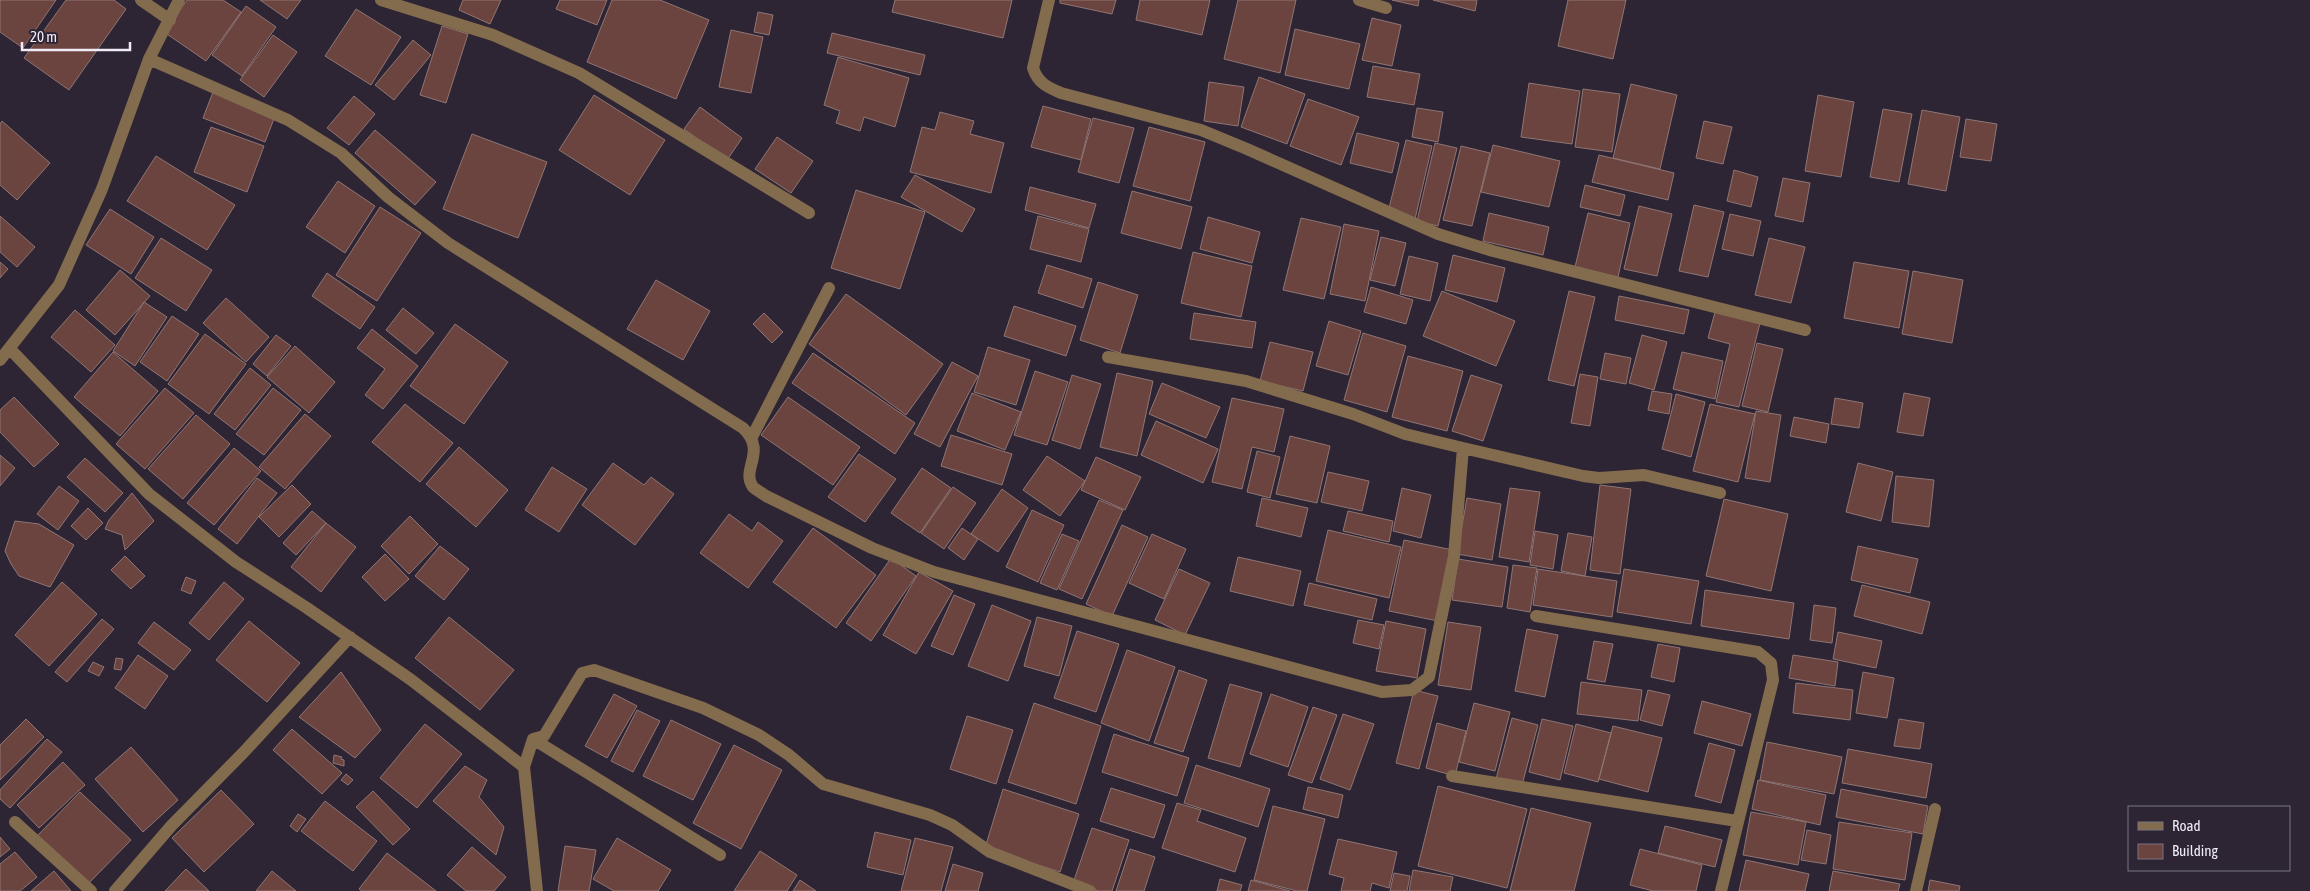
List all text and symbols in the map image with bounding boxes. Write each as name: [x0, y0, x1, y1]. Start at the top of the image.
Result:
scale bar: [22, 20, 130, 52]
text: 20 m: [30, 28, 57, 45]
legend: [2128, 806, 2290, 871]
text: Road: [2172, 817, 2201, 834]
text: Building: [2172, 842, 2218, 859]

